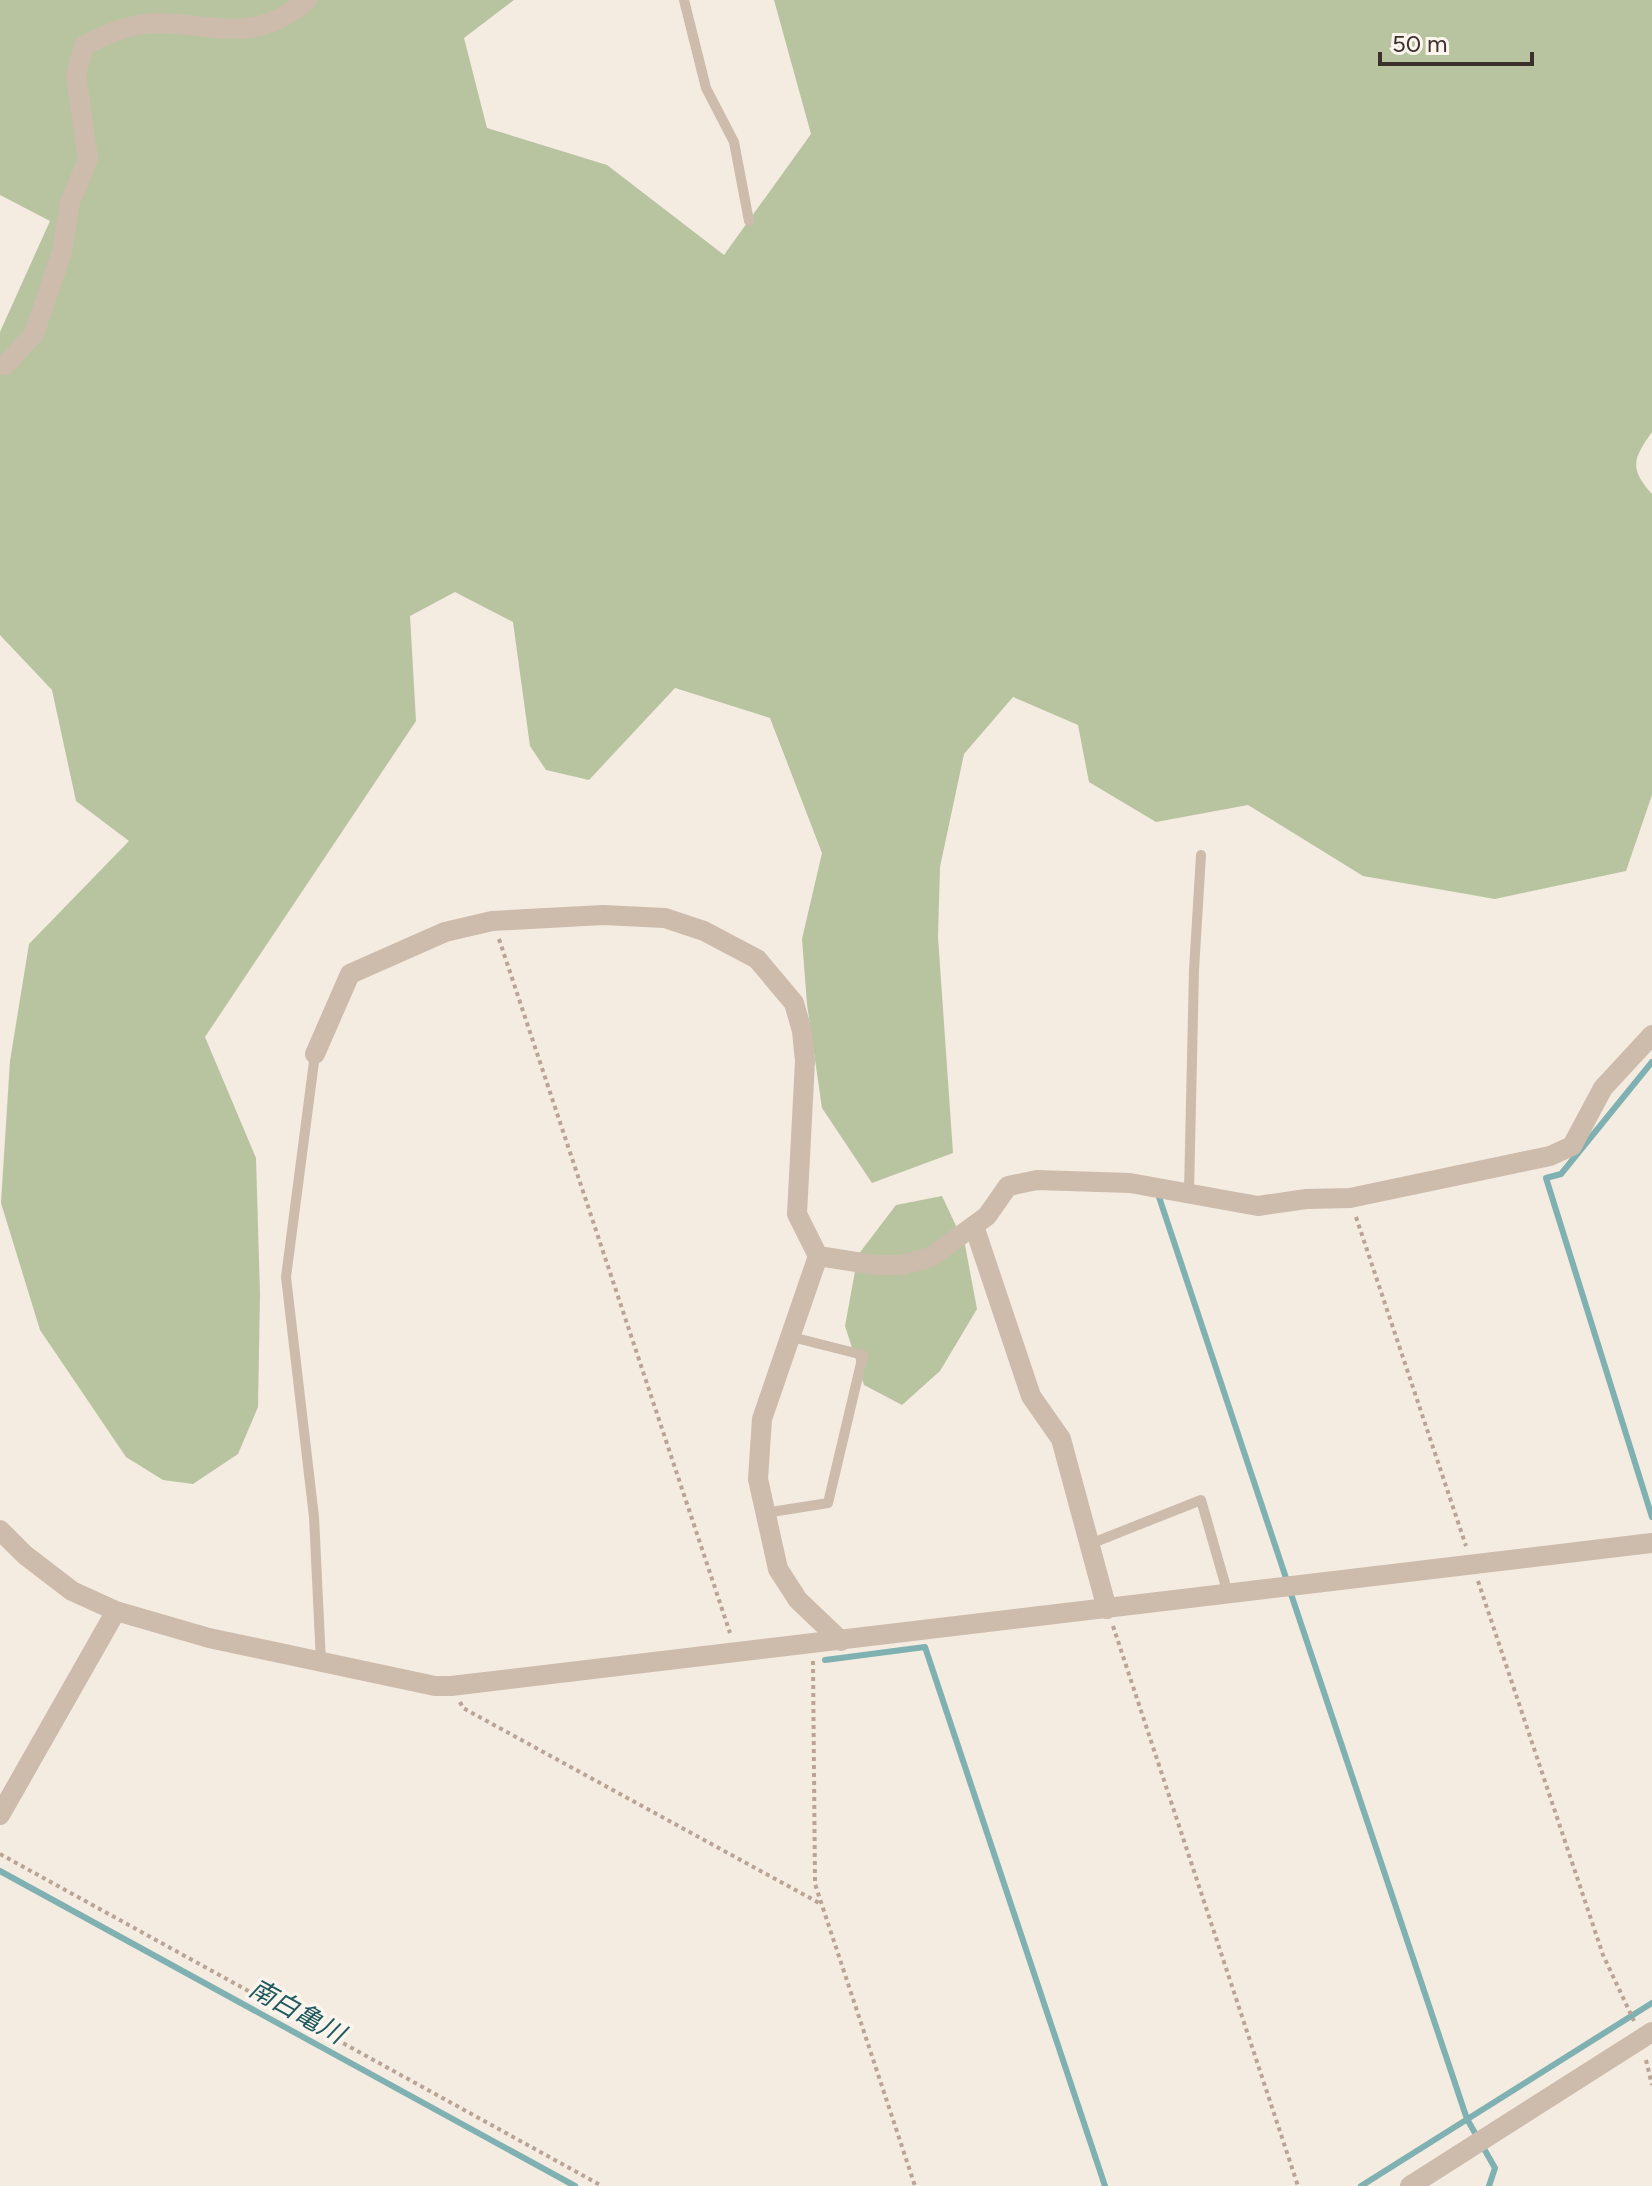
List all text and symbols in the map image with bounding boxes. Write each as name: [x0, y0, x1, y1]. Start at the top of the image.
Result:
scale bar: [1380, 16, 1532, 66]
text: 50 m: [1392, 29, 1448, 58]
water label: 南白亀川: [244, 1972, 353, 2052]

